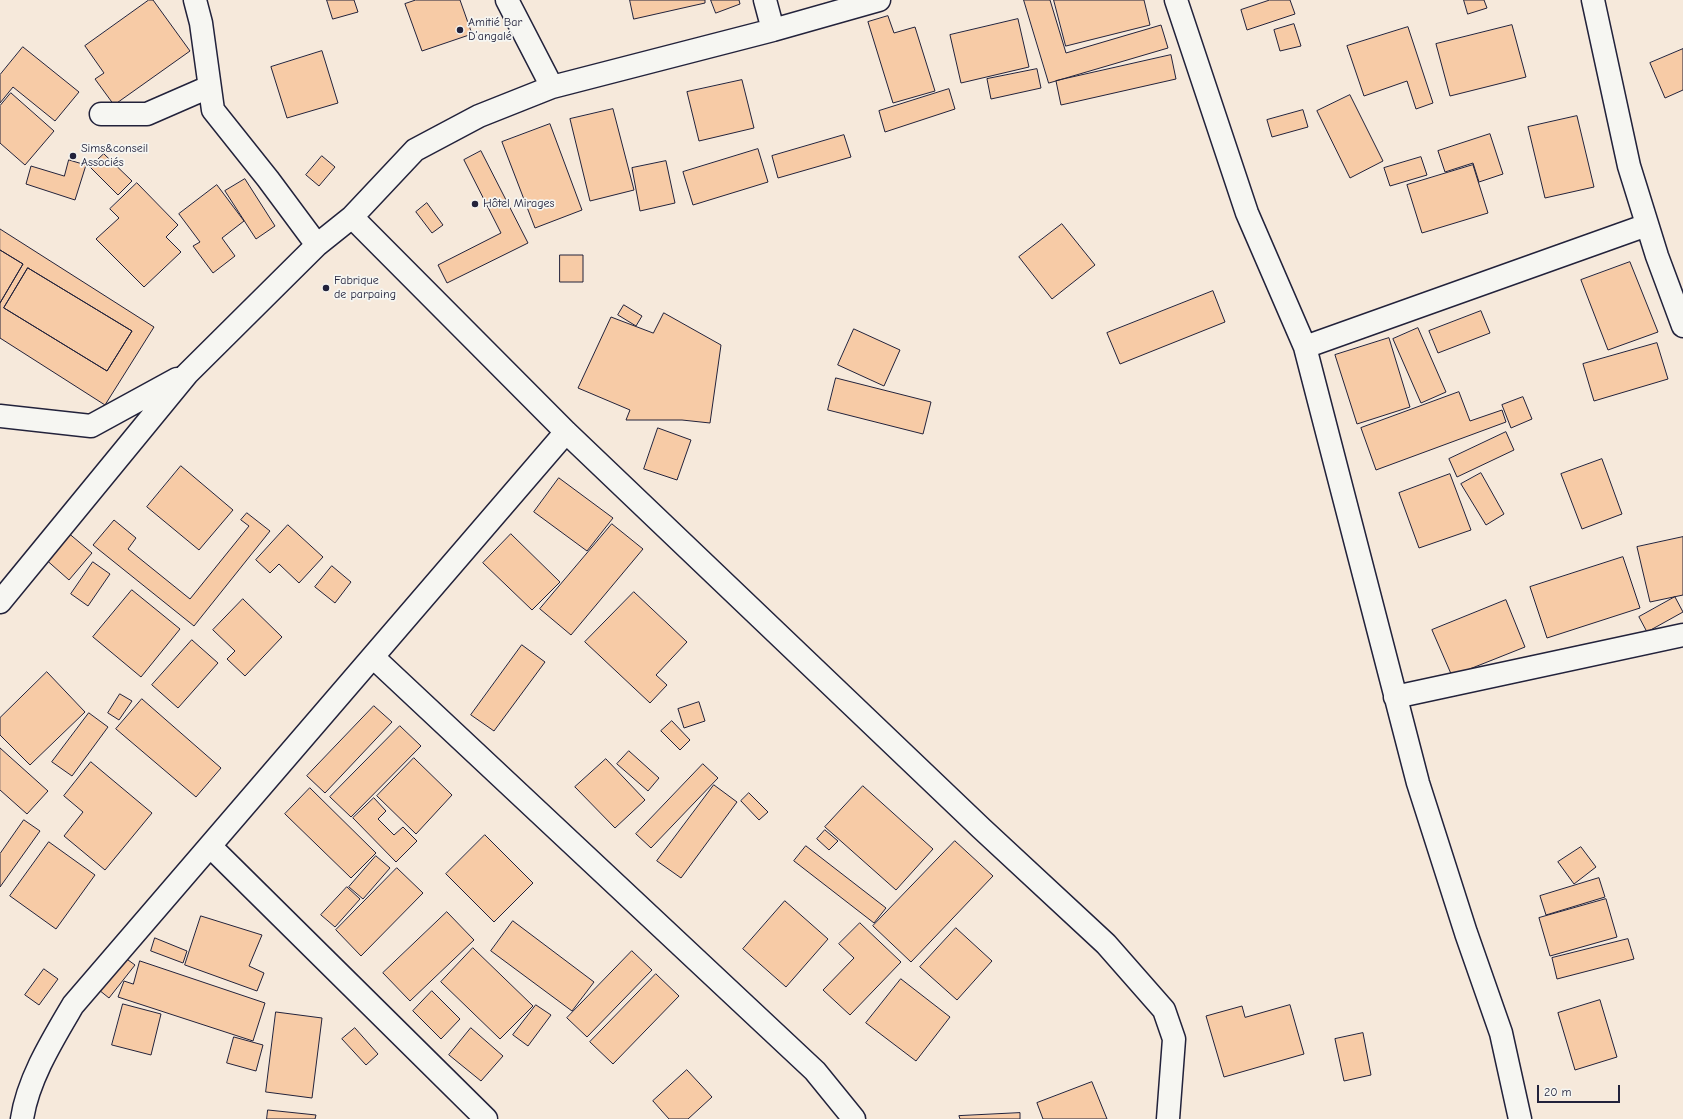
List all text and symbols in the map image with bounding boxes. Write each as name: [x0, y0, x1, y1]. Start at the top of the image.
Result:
place label: Amitié Bar D’angalé: [468, 16, 522, 44]
marker: Amitié Bar D’angalé: [455, 25, 465, 35]
place label: Sims&conseil Associés: [81, 142, 148, 170]
marker: Sims&conseil Associés: [68, 151, 78, 161]
place label: Hôtel Mirages: [483, 197, 555, 211]
marker: Hôtel Mirages: [470, 199, 480, 209]
place label: Fabrique de parpaing: [334, 274, 396, 302]
marker: Fabrique de parpaing: [321, 283, 331, 293]
scale bar: [1539, 1077, 1622, 1103]
text: 20 m: [1544, 1085, 1572, 1099]

